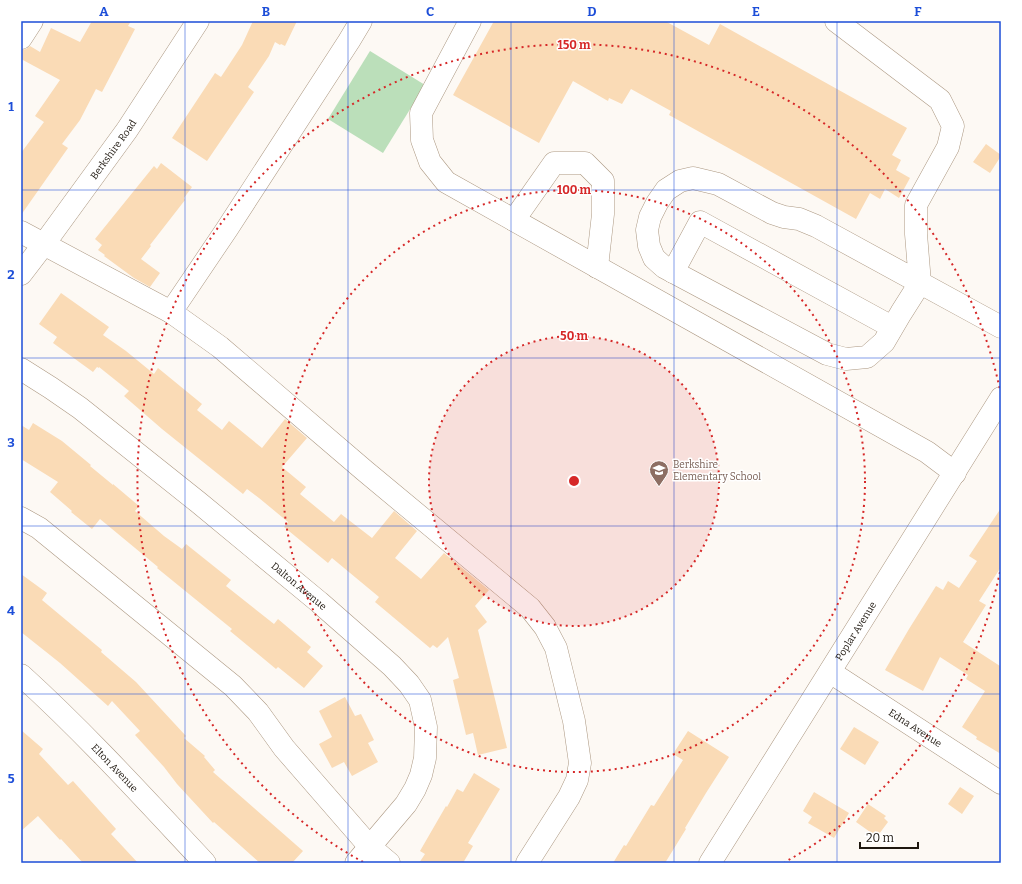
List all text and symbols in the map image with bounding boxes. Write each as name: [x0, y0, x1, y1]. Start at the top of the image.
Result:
text: A: [99, 4, 109, 19]
text: B: [262, 4, 270, 19]
text: C: [426, 4, 434, 19]
text: D: [587, 4, 597, 19]
text: E: [752, 4, 760, 19]
text: F: [914, 4, 922, 19]
text: 150 m: [558, 38, 591, 52]
text: 1: [8, 99, 14, 114]
street label: Berkshire Road: [88, 118, 139, 182]
text: 100 m: [557, 183, 592, 197]
text: 2: [7, 267, 15, 282]
text: 50 m: [560, 329, 588, 343]
text: 3: [7, 435, 15, 450]
school or university icon: Berkshire Elementary School: [648, 459, 670, 487]
place label: Berkshire Elementary School: [673, 459, 761, 483]
centre of rings: [567, 474, 581, 488]
street label: Dalton Avenue: [269, 560, 329, 613]
street label: Poplar Avenue: [833, 600, 879, 663]
text: 4: [7, 603, 15, 618]
street label: Edna Avenue: [886, 707, 944, 750]
street label: Elton Avenue: [89, 742, 140, 795]
text: 5: [7, 771, 15, 786]
scale bar: [860, 824, 918, 850]
text: 20 m: [866, 831, 895, 845]

